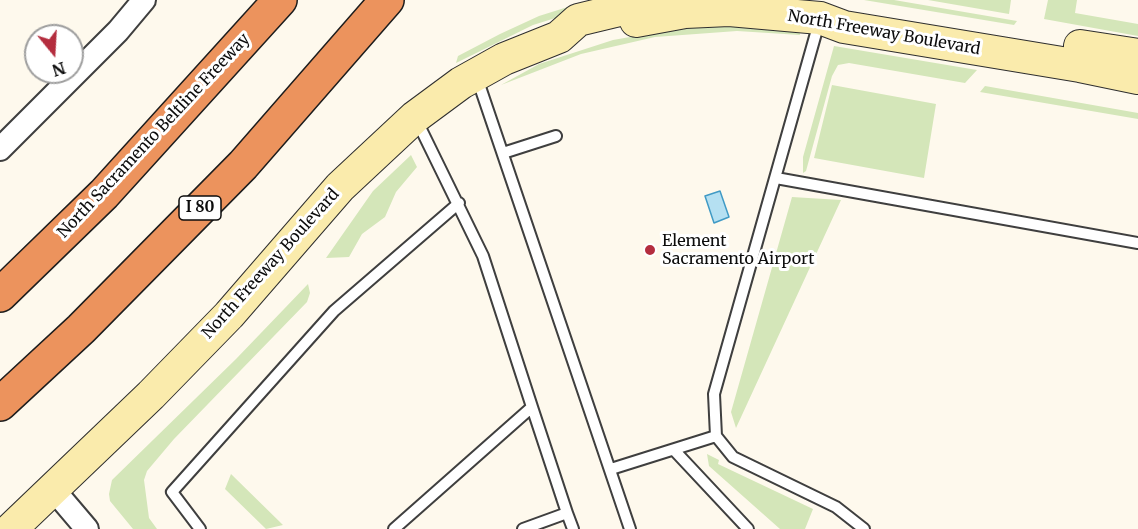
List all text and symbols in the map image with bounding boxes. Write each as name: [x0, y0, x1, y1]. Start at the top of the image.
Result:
street label: North Freeway Boulevard: [786, 7, 982, 59]
north arrow: [24, 24, 84, 84]
street label: North Sacramento Beltline Freeway: [54, 30, 254, 242]
street label: North Freeway Boulevard: [199, 185, 343, 343]
road number: I 80: [179, 196, 221, 220]
place label: Element Sacramento Airport: [662, 231, 814, 269]
marker: Element Sacramento Airport: [643, 243, 657, 257]

